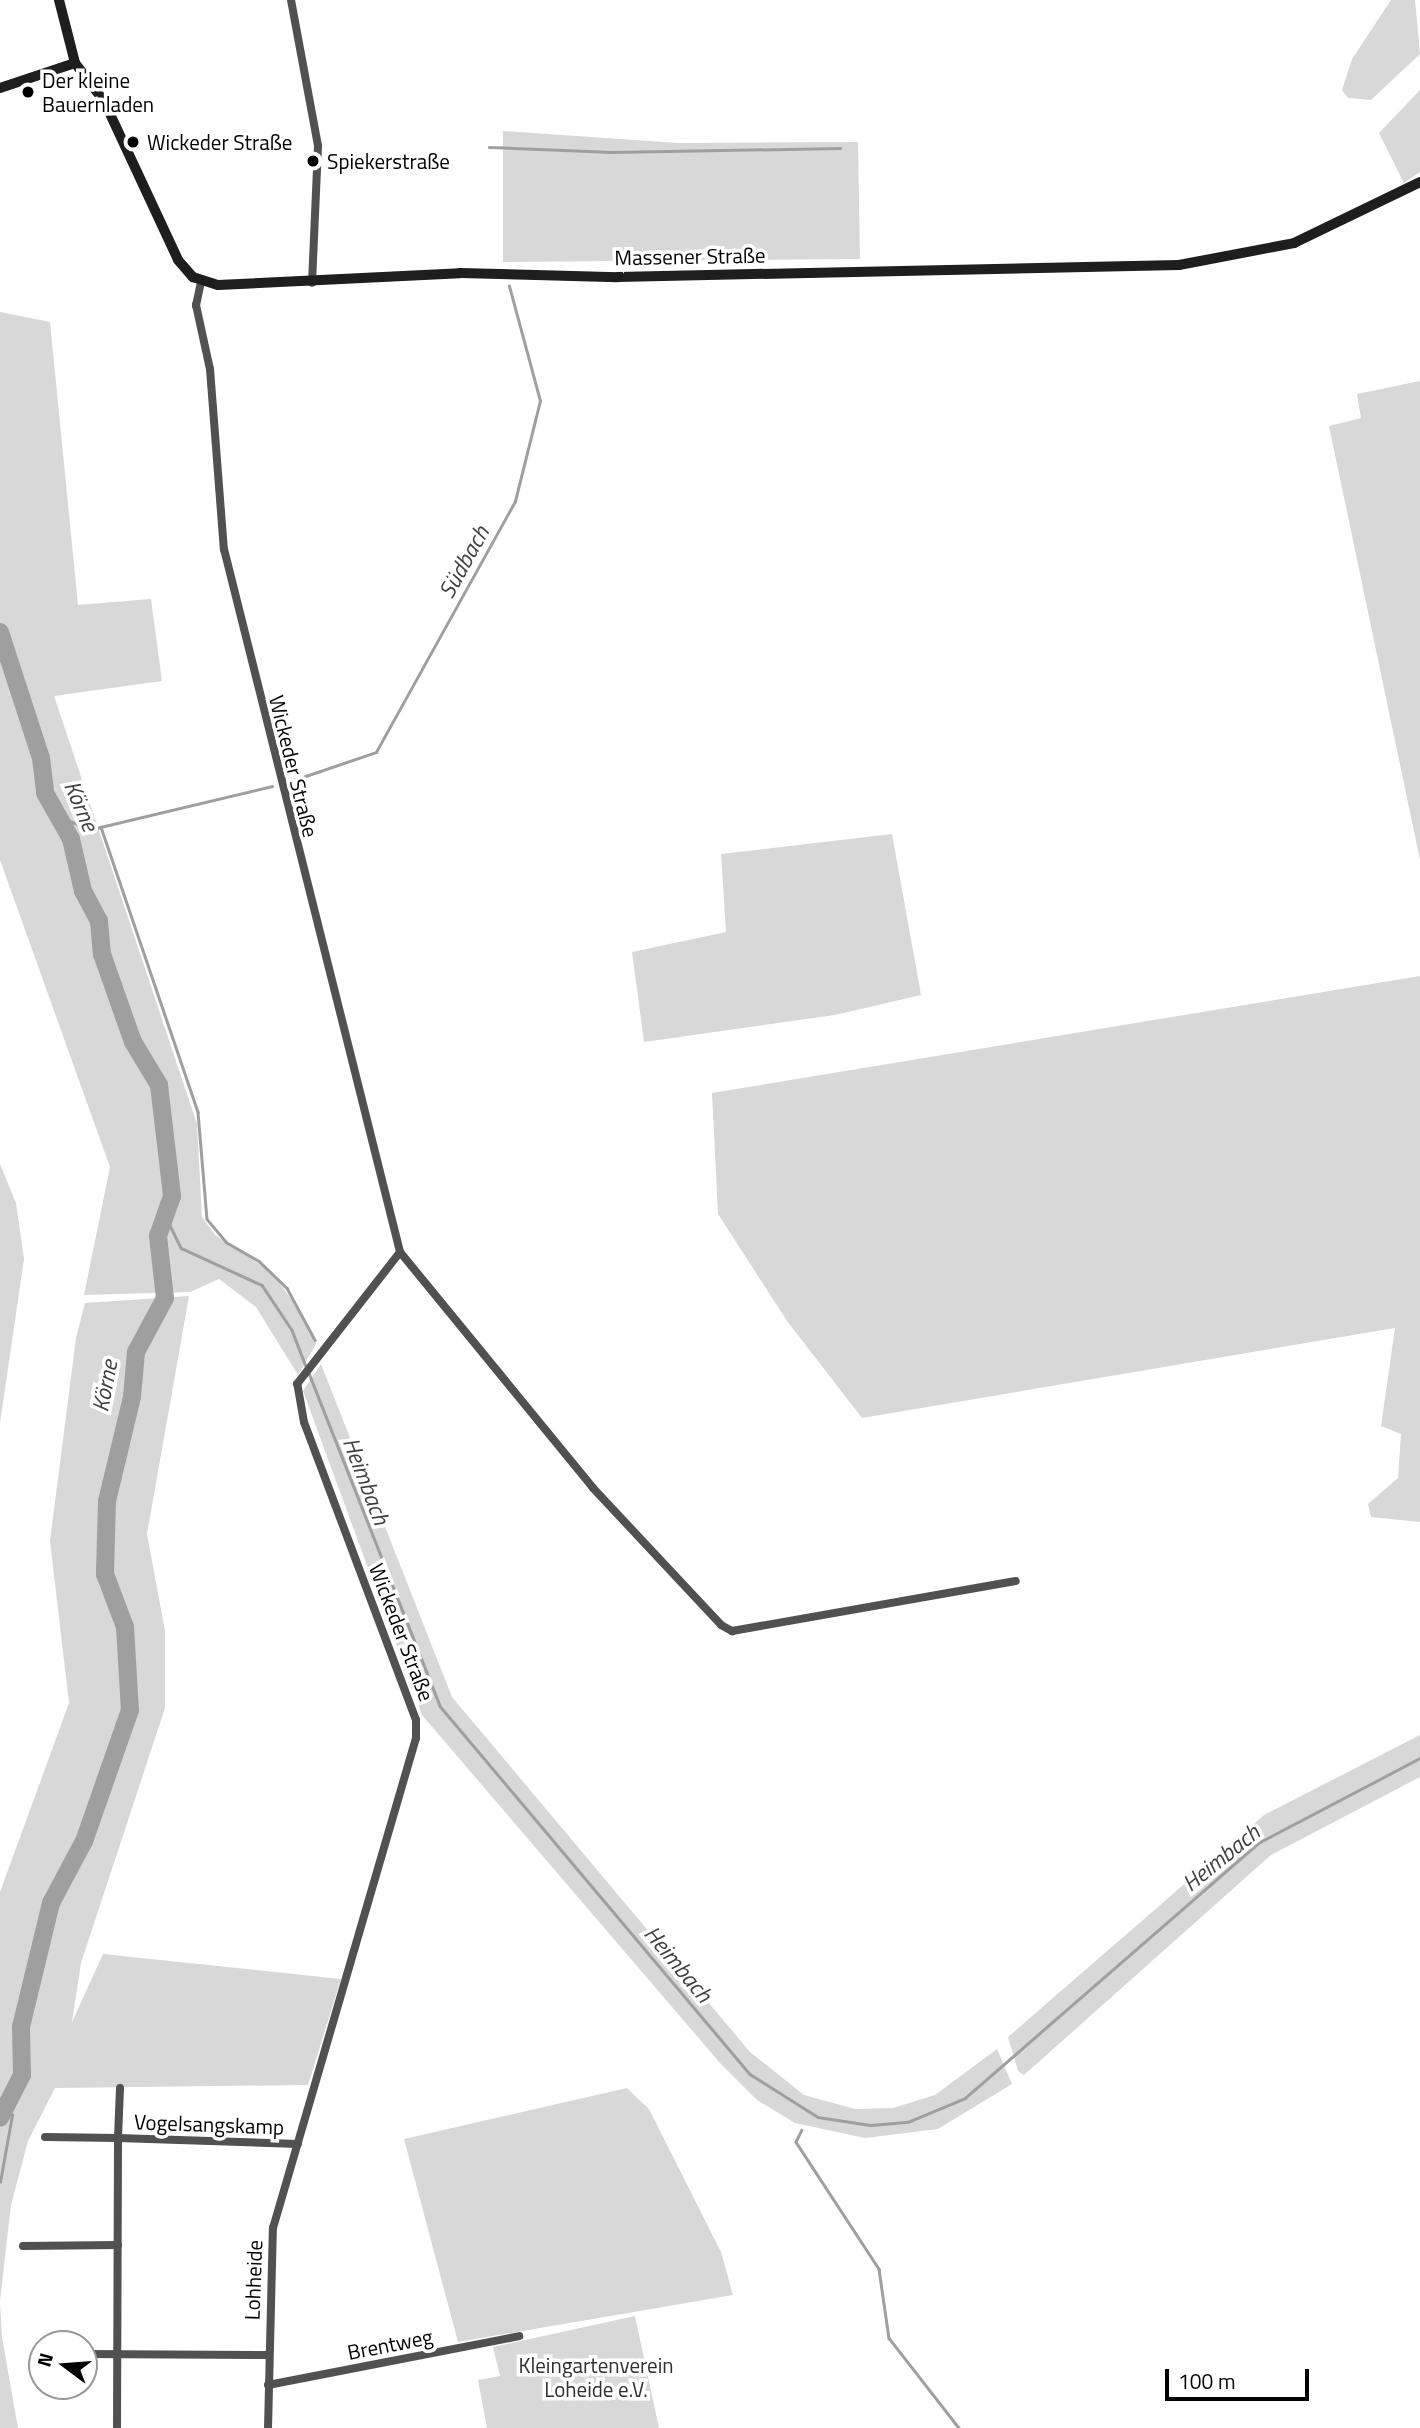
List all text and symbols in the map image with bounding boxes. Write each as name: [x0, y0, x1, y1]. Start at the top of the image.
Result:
place label: Der kleine Bauernladen: [42, 67, 154, 117]
marker: Der kleine Bauernladen: [20, 84, 36, 100]
place label: Wickeder Straße: [147, 129, 292, 155]
marker: Wickeder Straße: [125, 134, 141, 150]
place label: Spiekerstraße: [327, 148, 450, 174]
marker: Spiekerstraße: [305, 153, 321, 169]
street label: Massener Straße: [614, 242, 766, 270]
water label: Südbach: [433, 521, 495, 603]
street label: Wickeder Straße: [264, 692, 324, 840]
water label: Körne: [58, 777, 104, 835]
water label: Körne: [86, 1358, 124, 1414]
water label: Heimbach: [337, 1433, 395, 1529]
street label: Wickeder Straße: [364, 1560, 440, 1704]
water label: Heimbach: [1177, 1819, 1265, 1897]
water label: Heimbach: [638, 1920, 718, 2008]
street label: Vogelsangskamp: [134, 2109, 284, 2139]
street label: Lohheide: [239, 2239, 267, 2321]
street label: Brentweg: [345, 2323, 435, 2365]
north arrow: [28, 2330, 98, 2400]
text: N: [28, 2349, 60, 2370]
park label: Kleingartenverein Loheide e.V.: [518, 2352, 674, 2402]
scale bar: [1168, 2354, 1312, 2398]
text: 100 m: [1178, 2365, 1235, 2397]

